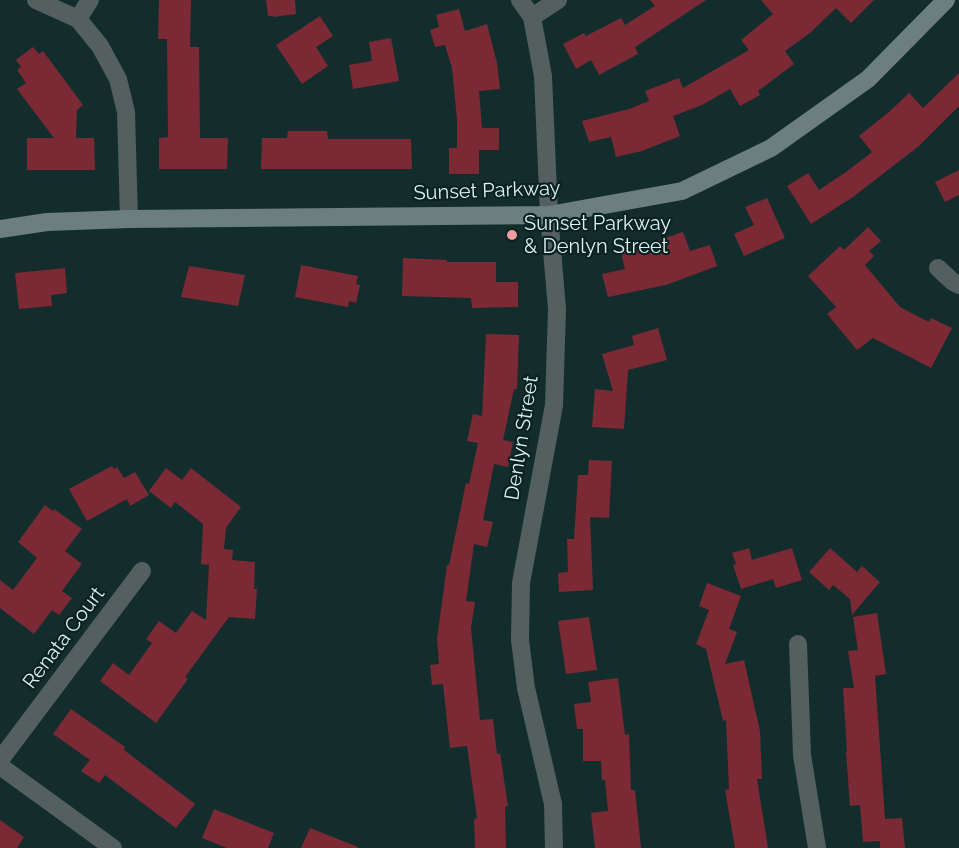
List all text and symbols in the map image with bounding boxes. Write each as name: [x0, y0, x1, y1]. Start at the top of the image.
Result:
street label: Sunset Parkway: [413, 176, 561, 206]
place label: Sunset Parkway & Denlyn Street: [524, 212, 671, 259]
marker: Sunset Parkway & Denlyn Street: [505, 228, 519, 242]
street label: Denlyn Street: [500, 374, 544, 502]
street label: Renata Court: [18, 583, 110, 693]

